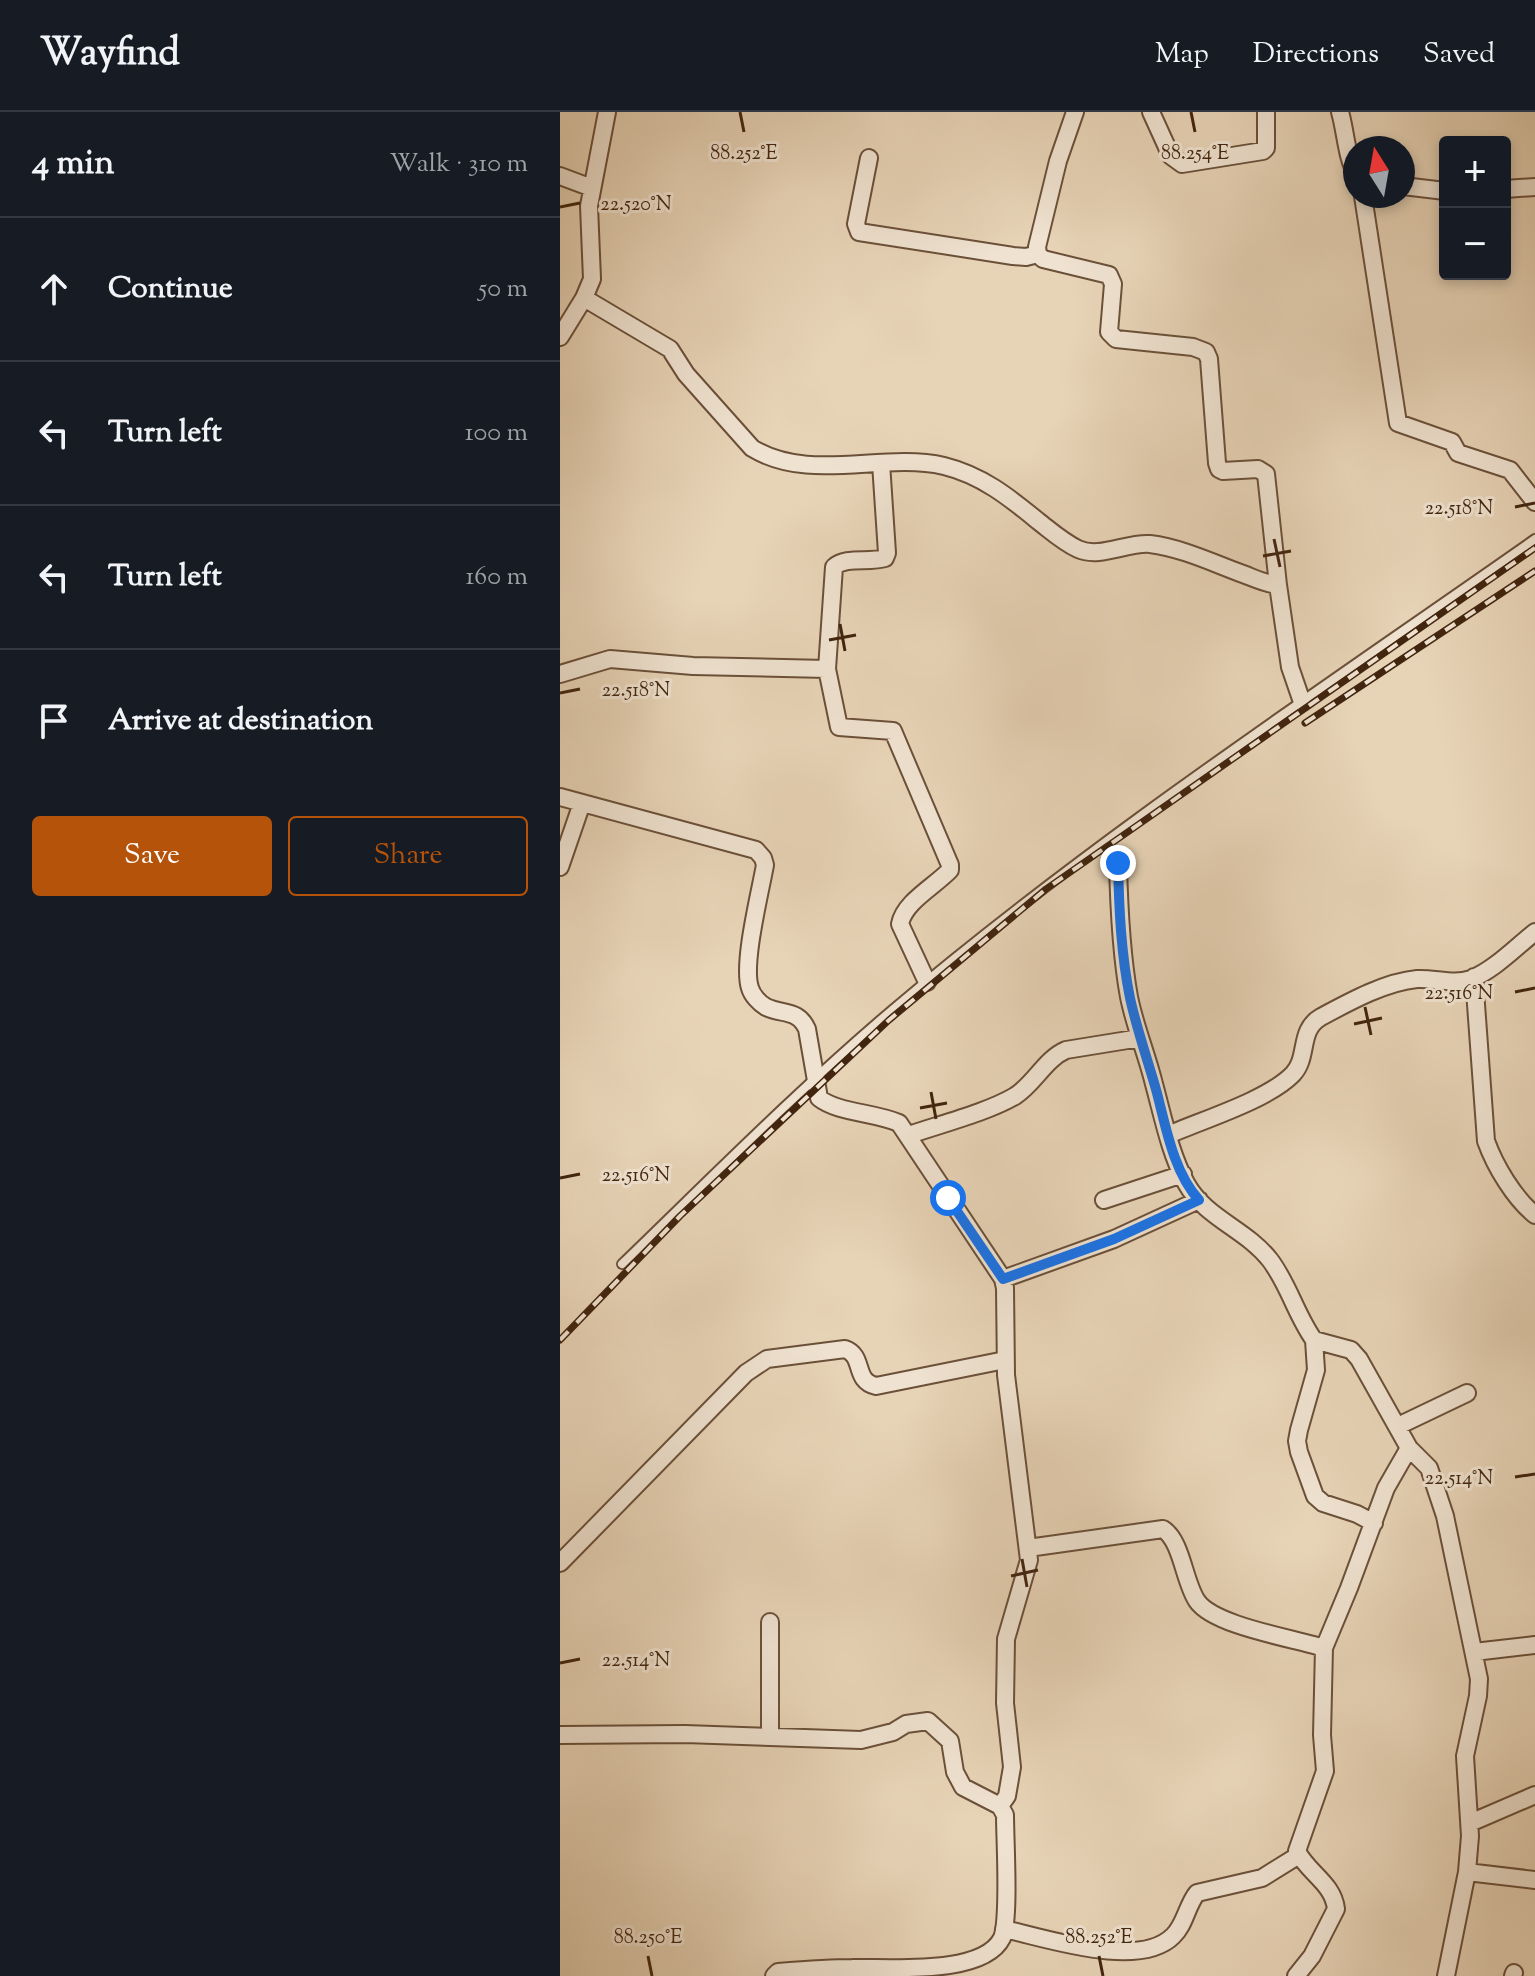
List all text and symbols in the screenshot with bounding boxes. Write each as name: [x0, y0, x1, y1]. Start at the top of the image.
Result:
text: Wayfind: [40, 28, 180, 82]
text: Map: [1155, 35, 1209, 75]
text: Directions: [1253, 35, 1379, 75]
text: Saved: [1423, 35, 1495, 75]
north arrow: [1343, 136, 1415, 208]
map controls: [1439, 136, 1511, 280]
button: +: [1439, 136, 1511, 208]
text: 4 min: [32, 140, 114, 189]
text: 88.252°E: [710, 140, 778, 169]
text: 88.254°E: [1161, 140, 1229, 169]
text: Walk · 310 m: [389, 146, 528, 183]
text: 22.520°N: [600, 191, 672, 220]
button: −: [1439, 208, 1511, 280]
icon: ahead: [32, 267, 76, 311]
text: Continue: [108, 268, 233, 311]
text: 50 m: [478, 271, 528, 308]
icon: left: [32, 411, 76, 455]
text: Turn left: [108, 412, 222, 455]
text: 100 m: [465, 415, 528, 452]
text: 22.518°N: [1425, 495, 1493, 524]
icon: left: [32, 555, 76, 599]
text: Turn left: [108, 556, 222, 599]
text: 160 m: [465, 559, 528, 596]
text: 22.518°N: [602, 677, 670, 706]
icon: arrive: [32, 699, 76, 743]
text: Arrive at destination: [108, 700, 373, 743]
button: Save: [32, 816, 272, 896]
button: Share: [288, 816, 528, 896]
route end: [1100, 845, 1136, 881]
text: 22.516°N: [1425, 980, 1493, 1009]
text: 22.516°N: [602, 1162, 670, 1191]
route start: [930, 1180, 966, 1216]
text: 22.514°N: [1425, 1465, 1493, 1494]
text: 22.514°N: [602, 1647, 670, 1676]
text: 88.250°E: [614, 1924, 682, 1953]
text: 88.252°E: [1065, 1924, 1133, 1953]

